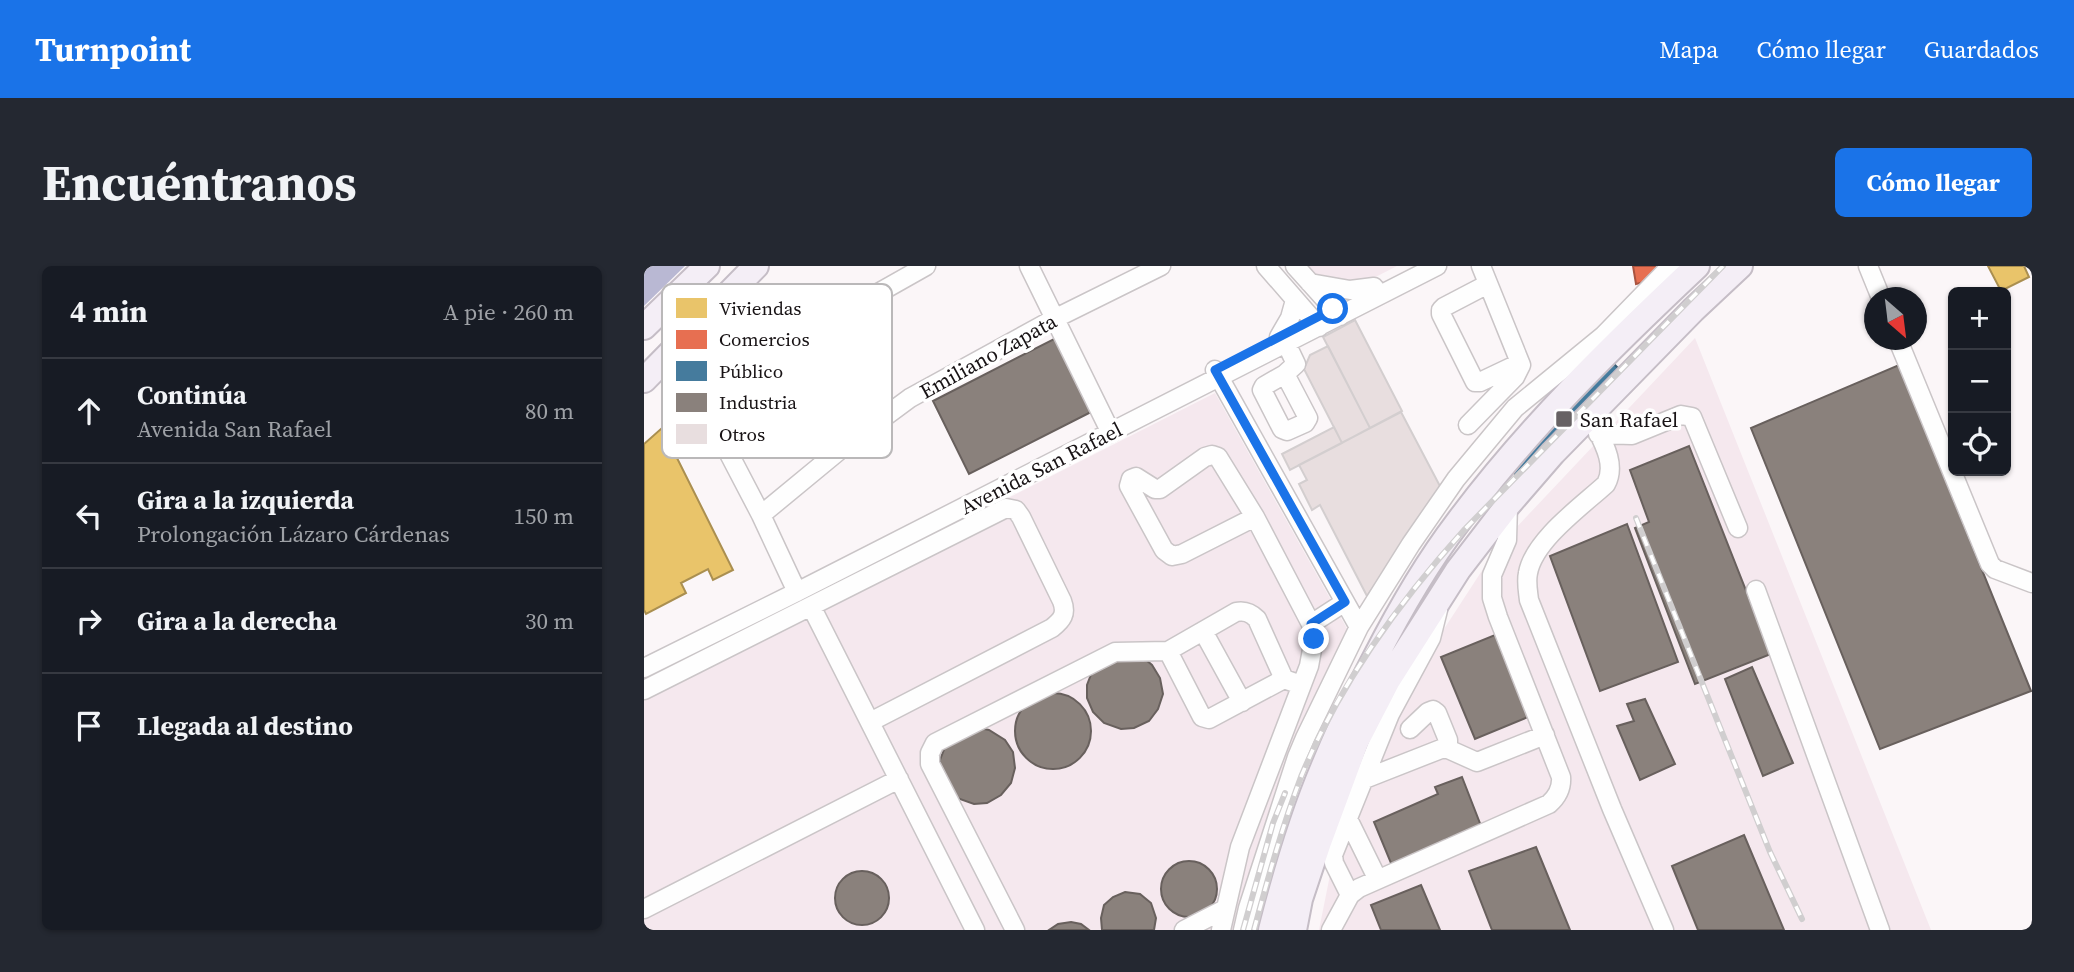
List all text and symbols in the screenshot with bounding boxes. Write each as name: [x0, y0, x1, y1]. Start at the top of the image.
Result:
text: Turnpoint: [35, 27, 191, 72]
text: Mapa: [1659, 33, 1718, 66]
text: Cómo llegar: [1756, 33, 1886, 66]
text: Guardados: [1924, 33, 2039, 66]
button: Cómo llegar: [1835, 148, 2032, 217]
text: Encuéntranos: [42, 149, 356, 216]
legend: [662, 284, 892, 458]
north arrow: [1864, 287, 1927, 350]
map controls: [1948, 287, 2011, 476]
button: +: [1948, 287, 2011, 350]
text: 4 min: [70, 291, 148, 332]
route start: [1317, 293, 1348, 324]
text: Viviendas: [719, 295, 802, 321]
text: A pie · 260 m: [443, 296, 574, 328]
street label: Emiliano Zapata: [914, 306, 1062, 406]
text: Comercios: [719, 326, 810, 352]
button: −: [1948, 350, 2011, 413]
text: Público: [719, 358, 783, 384]
text: Continúa: [137, 377, 247, 413]
text: Industria: [719, 389, 797, 415]
icon: ahead: [70, 392, 108, 430]
text: 80 m: [525, 395, 574, 427]
place label: San Rafael: [1580, 405, 1678, 434]
marker: San Rafael: [1554, 409, 1574, 429]
text: Avenida San Rafael: [137, 413, 332, 445]
button: locate: [1948, 413, 2011, 476]
street label: Avenida San Rafael: [955, 415, 1127, 521]
text: Otros: [719, 421, 765, 447]
text: Gira a la izquierda: [137, 482, 354, 518]
icon: left: [70, 497, 108, 535]
text: 150 m: [513, 500, 574, 532]
text: Prolongación Lázaro Cárdenas: [137, 518, 450, 550]
icon: right: [70, 602, 108, 640]
text: Gira a la derecha: [137, 603, 337, 639]
text: 30 m: [525, 605, 574, 637]
route end: [1298, 623, 1329, 654]
icon: arrive: [70, 707, 108, 745]
text: Llegada al destino: [137, 708, 353, 744]

